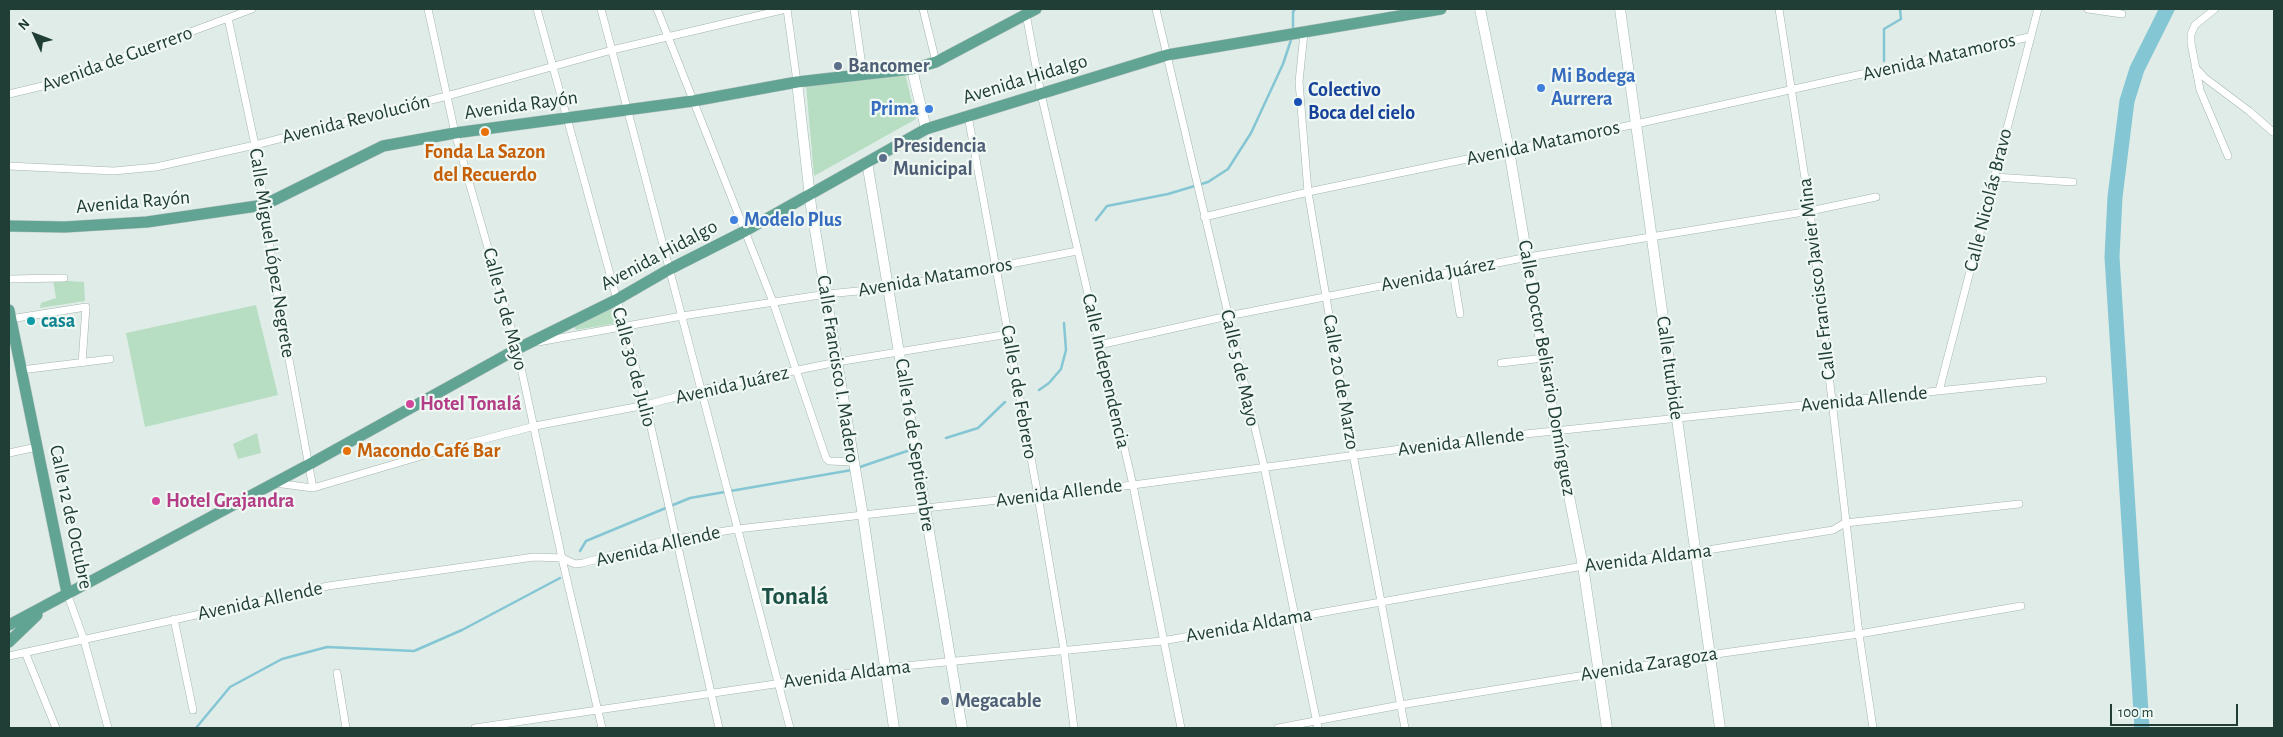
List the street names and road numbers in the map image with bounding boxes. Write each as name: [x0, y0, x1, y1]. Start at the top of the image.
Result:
street label: Avenida de Guerrero: [38, 21, 196, 97]
street label: Avenida Matamoros: [1860, 28, 2018, 86]
street label: Avenida Hidalgo: [960, 49, 1090, 109]
street label: Avenida Rayón: [463, 85, 579, 125]
street label: Avenida Revolución: [279, 89, 433, 149]
street label: Avenida Matamoros: [1464, 115, 1622, 171]
street label: Calle Nicolás Bravo: [1959, 126, 2017, 274]
street label: Calle Miguel López Negrete: [244, 147, 300, 359]
street label: Calle Francisco Javier Mina: [1793, 176, 1841, 382]
street label: Avenida Rayón: [75, 185, 191, 219]
street label: Avenida Hidalgo: [596, 214, 722, 296]
street label: Calle Doctor Belisario Domínguez: [1513, 238, 1581, 498]
street label: Calle 15 de Mayo: [477, 245, 533, 373]
street label: Avenida Juárez: [1379, 251, 1497, 297]
street label: Avenida Matamoros: [856, 252, 1014, 302]
street label: Calle Francisco I. Madero: [811, 273, 865, 465]
street label: Calle Independencia: [1076, 291, 1136, 451]
street label: Calle 30 de Julio: [607, 305, 661, 429]
street label: Calle 5 de Mayo: [1215, 307, 1265, 429]
street label: Calle 20 de Marzo: [1317, 313, 1365, 451]
street label: Calle Iturbide: [1651, 314, 1689, 422]
street label: Calle 5 de Febrero: [995, 323, 1043, 461]
street label: Calle 16 de Septiembre: [889, 357, 941, 533]
street label: Avenida Juárez: [673, 360, 791, 410]
street label: Avenida Allende: [1799, 380, 1929, 418]
street label: Avenida Allende: [1396, 422, 1526, 462]
street label: Calle 12 de Octubre: [44, 443, 98, 591]
street label: Avenida Allende: [994, 473, 1124, 513]
street label: Avenida Allende: [593, 520, 723, 572]
street label: Avenida Aldama: [1583, 538, 1713, 578]
street label: Avenida Allende: [195, 576, 325, 626]
street label: Avenida Aldama: [1184, 602, 1314, 648]
street label: Avenida Zaragoza: [1579, 641, 1719, 687]
street label: Avenida Aldama: [782, 654, 912, 694]

